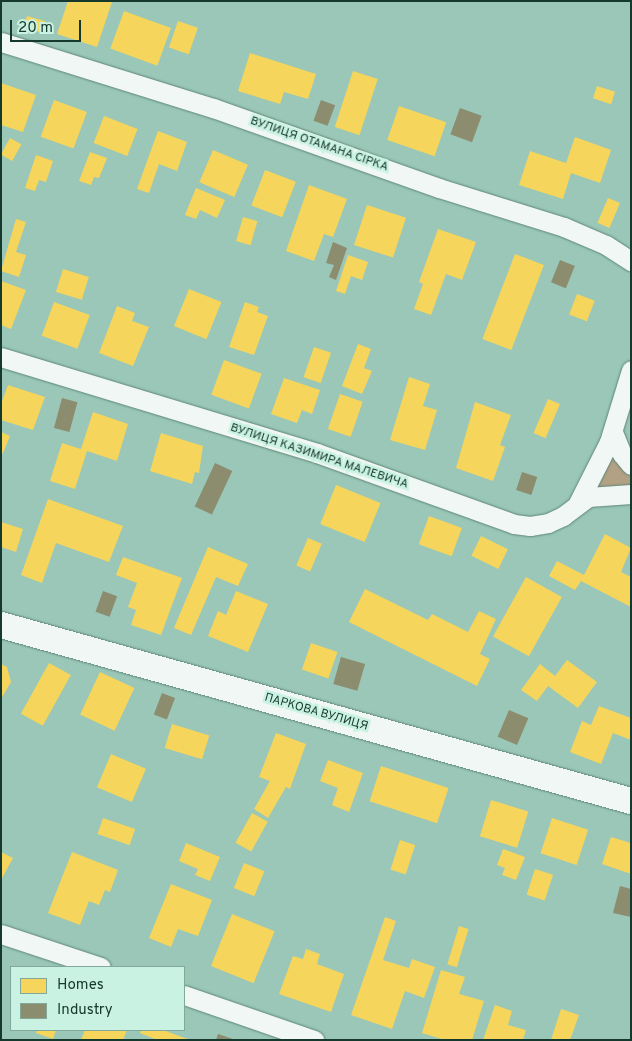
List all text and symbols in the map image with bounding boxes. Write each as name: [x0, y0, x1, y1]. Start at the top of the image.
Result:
scale bar: [12, 10, 84, 42]
text: 20 m: [18, 19, 53, 38]
street label: ВУЛИЦЯ ОТАМАНА СІРКА: [248, 114, 390, 176]
street label: ВУЛИЦЯ КАЗИМИРА МАЛЕВИЧА: [228, 421, 410, 493]
street label: ПАРКОВА ВУЛИЦЯ: [262, 691, 370, 735]
legend: [10, 966, 185, 1031]
text: Homes: [57, 976, 104, 995]
text: Industry: [57, 1001, 113, 1020]

